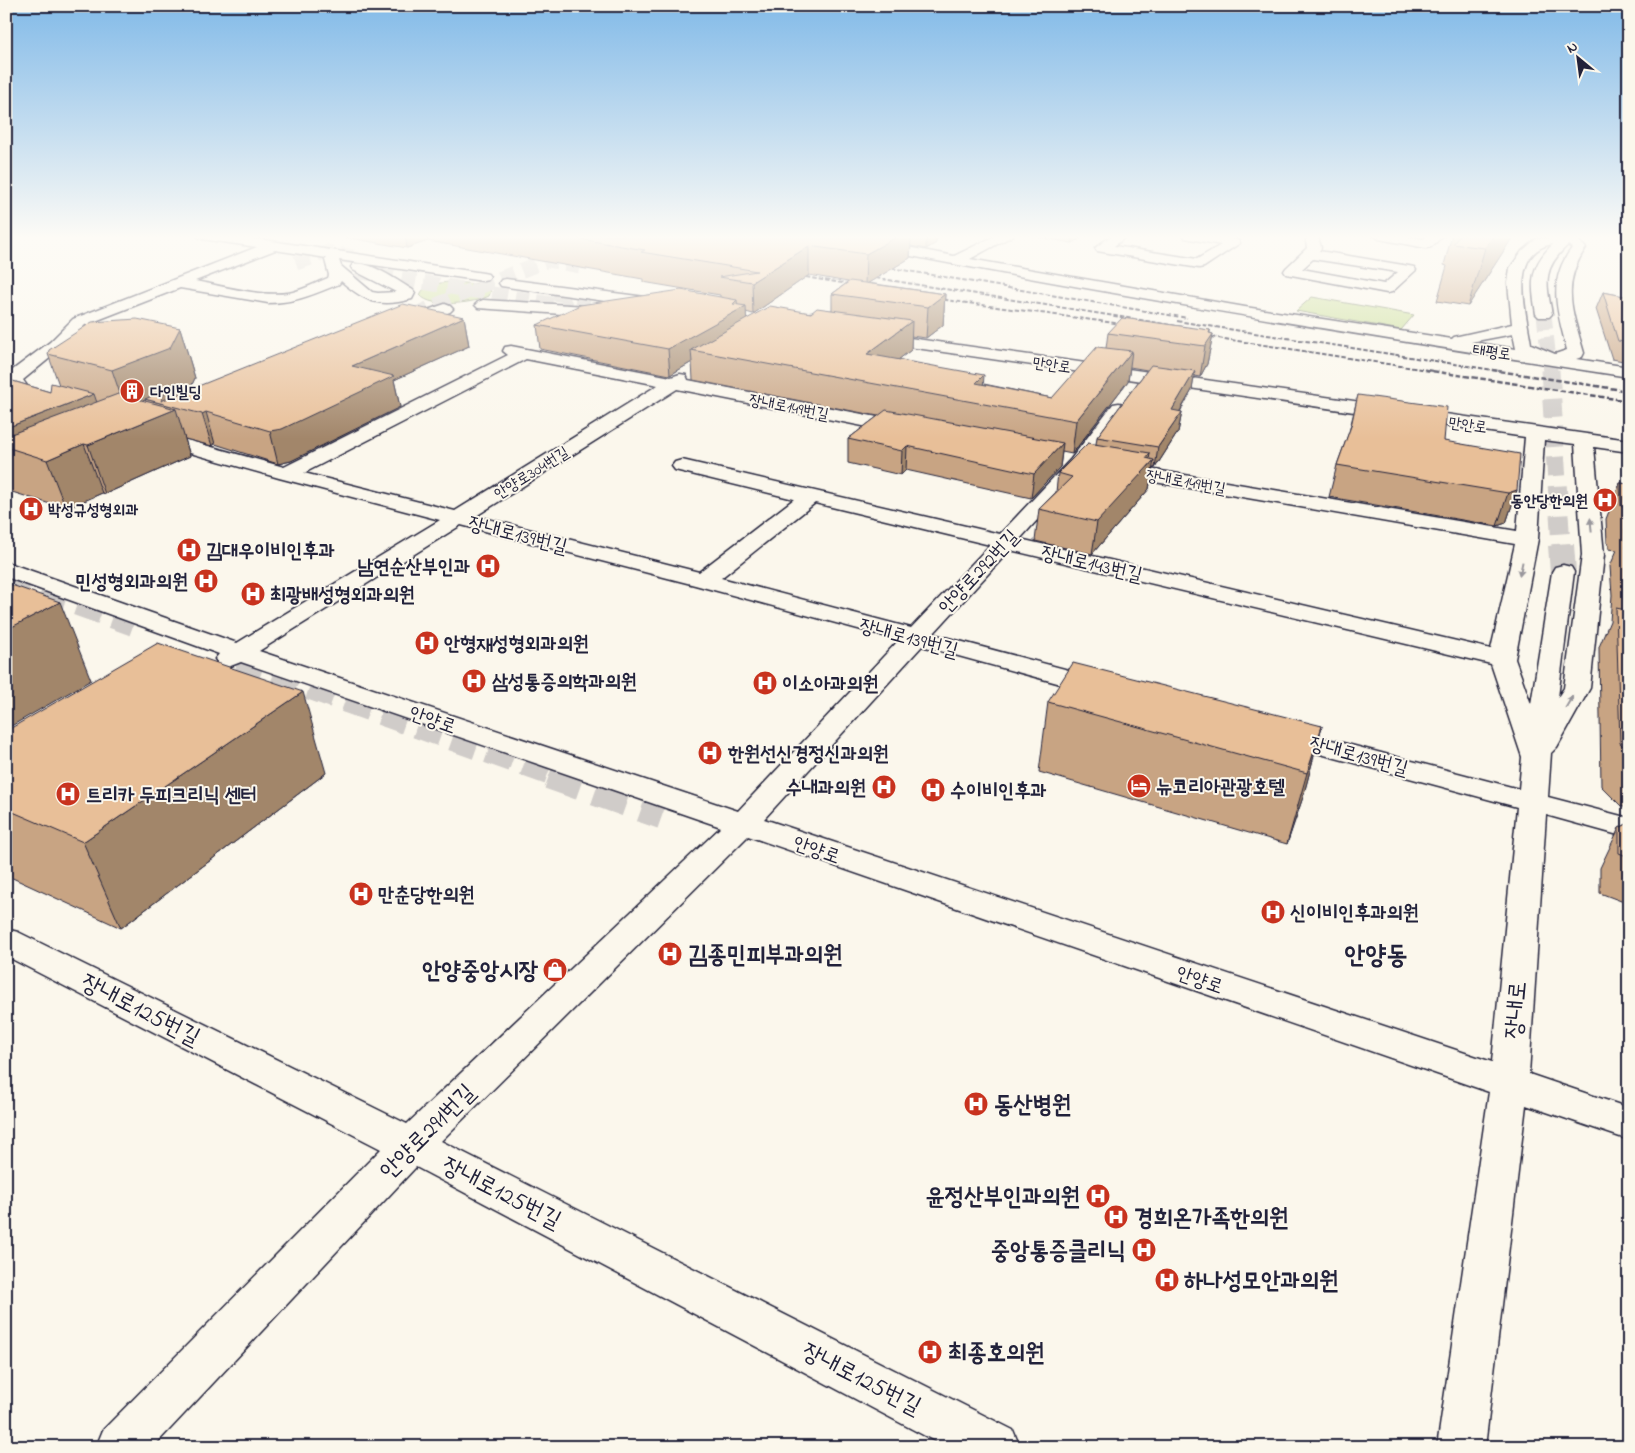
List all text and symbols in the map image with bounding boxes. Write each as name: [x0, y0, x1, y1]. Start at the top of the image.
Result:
north arrow: [1552, 32, 1602, 82]
text: N: [1563, 36, 1582, 59]
street label: 태평로: [1471, 338, 1513, 368]
street label: 만안로: [1031, 351, 1073, 381]
building icon: 다인빌딩: [119, 378, 145, 404]
place label: 다인빌딩: [150, 381, 202, 405]
street label: 장내로149번길: [747, 388, 831, 427]
street label: 만안로: [1447, 411, 1489, 441]
street label: 안양로304번길: [490, 441, 574, 506]
street label: 장내로149번길: [1144, 464, 1228, 502]
hospital icon: 동안당한의원: [1592, 487, 1618, 513]
place label: 동안당한의원: [1511, 490, 1588, 514]
hospital icon: 박성규성형외과: [18, 496, 44, 522]
place label: 박성규성형외과: [48, 499, 138, 523]
street label: 장내로139번길: [465, 510, 570, 563]
one-way arrow: [1586, 517, 1594, 533]
street label: 안양로292번길: [933, 524, 1027, 621]
hospital icon: 김대우이비인후과: [176, 537, 202, 563]
place label: 김대우이비인후과: [206, 538, 335, 567]
street label: 장내로143번길: [1038, 540, 1145, 591]
hospital icon: 남연순산부인과: [475, 553, 501, 579]
place label: 남연순산부인과: [357, 554, 470, 583]
one-way arrow: [1516, 561, 1524, 577]
hospital icon: 민성형외과의원: [193, 568, 219, 594]
place label: 민성형외과의원: [75, 569, 188, 598]
hospital icon: 최광배성형외과의원: [240, 581, 266, 607]
place label: 최광배성형외과의원: [270, 582, 415, 611]
street label: 장내로139번길: [856, 612, 961, 667]
hospital icon: 안형재성형외과의원: [414, 630, 440, 656]
place label: 안형재성형외과의원: [444, 631, 589, 660]
hospital icon: 삼성통증의학과의원: [461, 668, 487, 694]
place label: 삼성통증의학과의원: [492, 669, 637, 698]
hospital icon: 이소아과의원: [752, 670, 778, 696]
place label: 이소아과의원: [782, 671, 879, 700]
one-way arrow: [1565, 695, 1573, 709]
street label: 안양로: [405, 700, 460, 743]
street label: 장내로139번길: [1306, 730, 1411, 785]
hospital icon: 한원선신경정신과의원: [697, 740, 723, 766]
place label: 한원선신경정신과의원: [727, 741, 889, 770]
hotel icon: 뉴코리아관광호텔: [1126, 773, 1152, 799]
hospital icon: 수내과의원: [871, 774, 897, 800]
place label: 뉴코리아관광호텔: [1156, 774, 1285, 803]
place label: 수내과의원: [786, 775, 866, 804]
hospital icon: 수이비인후과: [920, 777, 946, 803]
place label: 수이비인후과: [950, 778, 1047, 807]
hospital icon: 트리카 두피크리닉 센터: [55, 781, 81, 807]
place label: 트리카 두피크리닉 센터: [86, 782, 257, 811]
street label: 안양로: [789, 830, 844, 873]
hospital icon: 만춘당한의원: [348, 881, 374, 907]
place label: 만춘당한의원: [378, 882, 475, 911]
hospital icon: 신이비인후과의원: [1260, 899, 1286, 925]
place label: 신이비인후과의원: [1290, 900, 1419, 929]
district label: 안양동: [1345, 938, 1407, 976]
place label: 김종민피부과의원: [688, 939, 843, 974]
hospital icon: 김종민피부과의원: [657, 941, 683, 967]
place label: 안양중앙시장: [422, 955, 539, 990]
shop icon: 안양중앙시장: [542, 957, 568, 983]
street label: 안양로: [1172, 960, 1227, 1003]
street label: 장내로125번길: [74, 966, 206, 1056]
street label: 장내로: [1498, 980, 1537, 1041]
street label: 안양로291번길: [373, 1077, 485, 1189]
place label: 동산병원: [994, 1089, 1071, 1124]
hospital icon: 동산병원: [963, 1091, 989, 1117]
street label: 장내로125번길: [435, 1149, 567, 1239]
place label: 윤정산부인과의원: [926, 1181, 1080, 1216]
hospital icon: 윤정산부인과의원: [1085, 1183, 1111, 1209]
place label: 경희온가족한의원: [1134, 1202, 1289, 1237]
hospital icon: 경희온가족한의원: [1103, 1204, 1129, 1230]
place label: 중앙통증클리닉: [991, 1235, 1126, 1270]
hospital icon: 중앙통증클리닉: [1131, 1237, 1157, 1263]
place label: 하나성모안과의원: [1184, 1265, 1339, 1300]
hospital icon: 하나성모안과의원: [1154, 1267, 1180, 1293]
street label: 장내로125번길: [795, 1335, 927, 1425]
place label: 최종호의원: [948, 1337, 1045, 1372]
hospital icon: 최종호의원: [917, 1339, 943, 1365]

